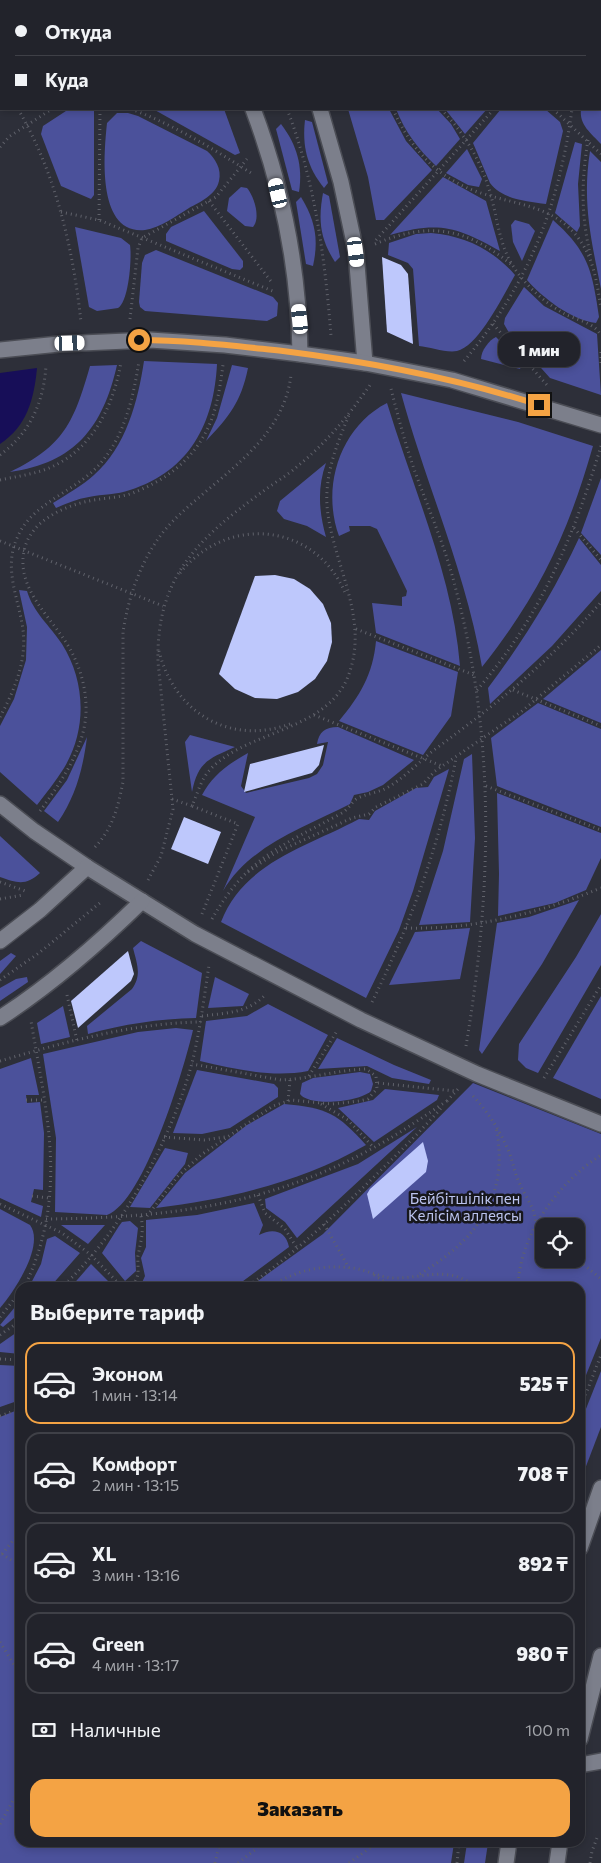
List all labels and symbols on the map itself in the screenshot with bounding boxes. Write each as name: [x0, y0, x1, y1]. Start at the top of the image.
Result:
car: [267, 177, 288, 209]
car: [346, 236, 365, 268]
car: [290, 303, 309, 335]
route start: [128, 329, 150, 351]
callout: 1 мин: [498, 332, 580, 368]
car: [54, 335, 85, 351]
route end: [528, 394, 550, 416]
park label: Бейбітшілік пен Келісім аллеясы: [408, 1189, 522, 1224]

